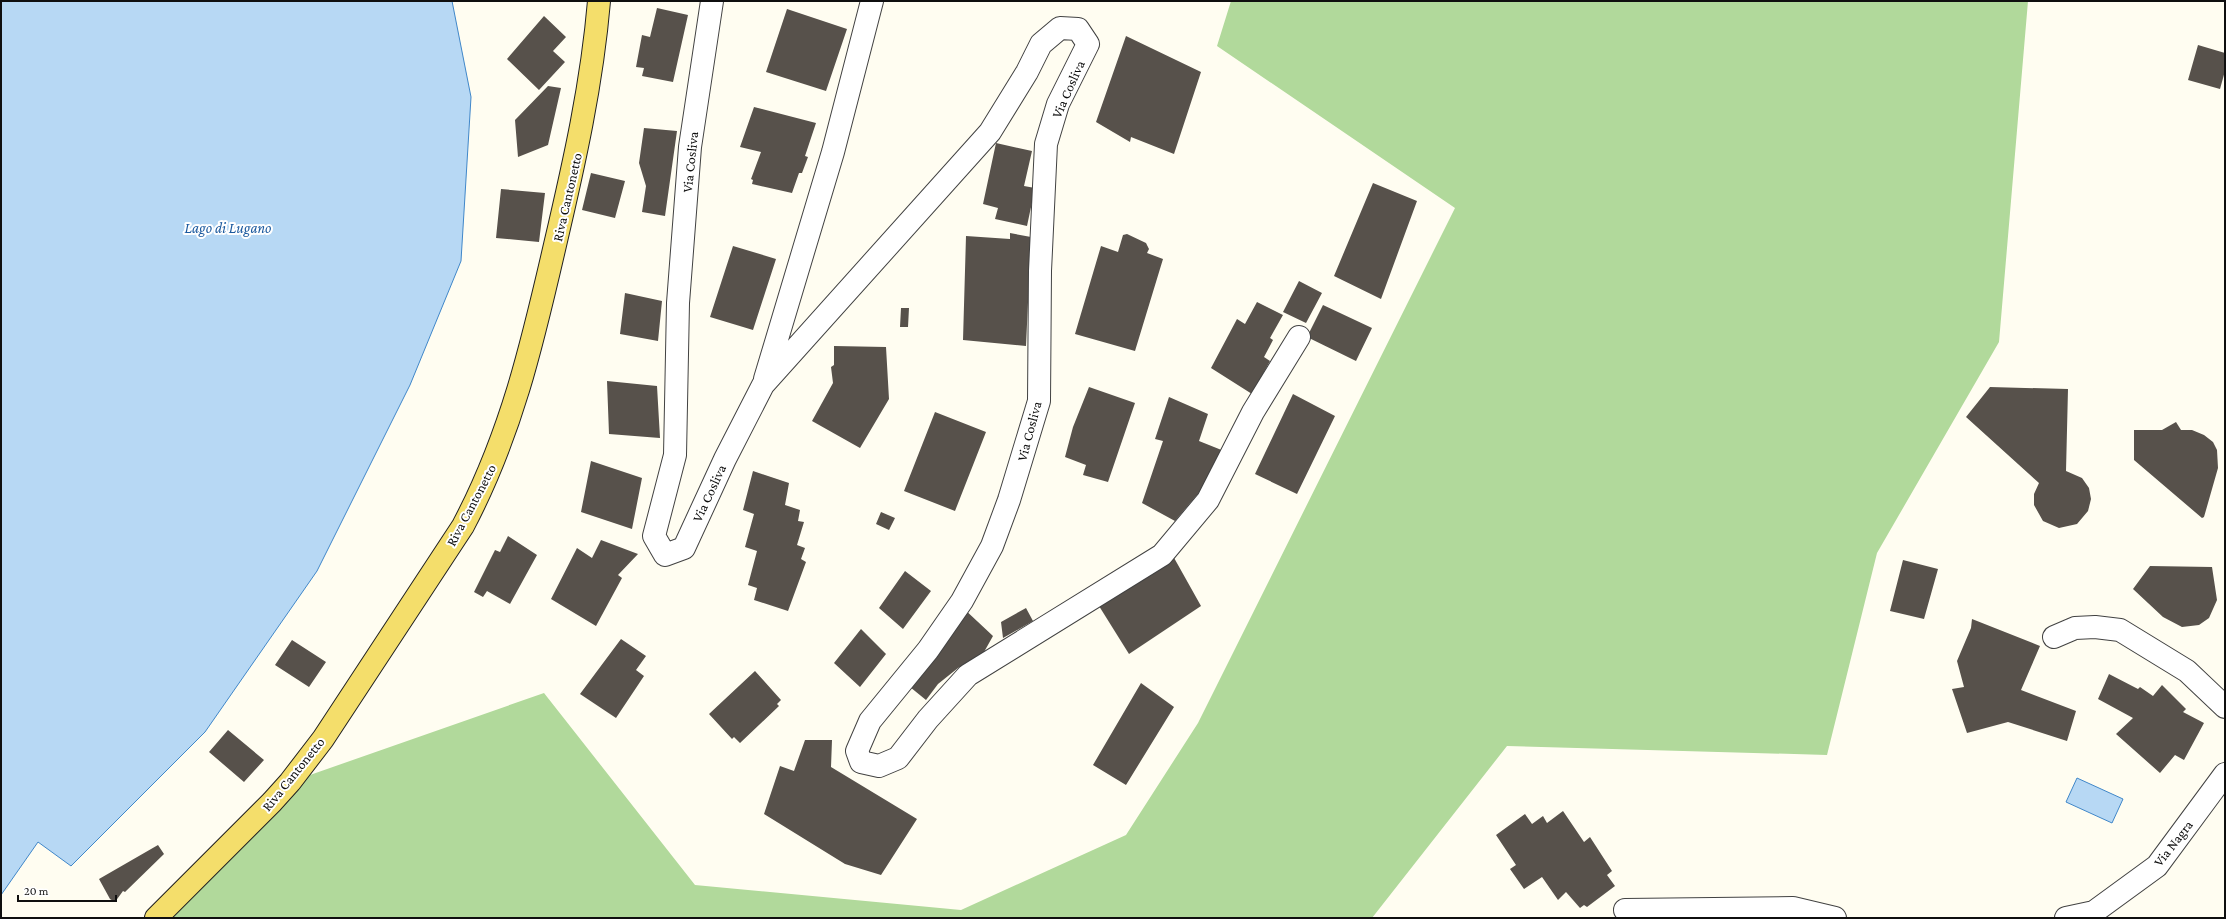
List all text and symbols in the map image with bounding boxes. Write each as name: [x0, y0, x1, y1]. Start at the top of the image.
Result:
street label: Via Cosliva: [1048, 57, 1088, 120]
street label: Via Cosliva: [679, 130, 701, 193]
street label: Riva Cantonetto: [549, 151, 585, 243]
water label: Lago di Lugano: [185, 220, 271, 237]
street label: Via Cosliva: [1013, 399, 1045, 463]
street label: Riva Cantonetto: [443, 461, 499, 549]
street label: Via Cosliva: [689, 461, 729, 524]
street label: Riva Cantonetto: [258, 734, 328, 814]
street label: Via Nagra: [2150, 816, 2196, 869]
scale bar: [18, 877, 116, 903]
text: 20 m: [24, 884, 49, 898]

